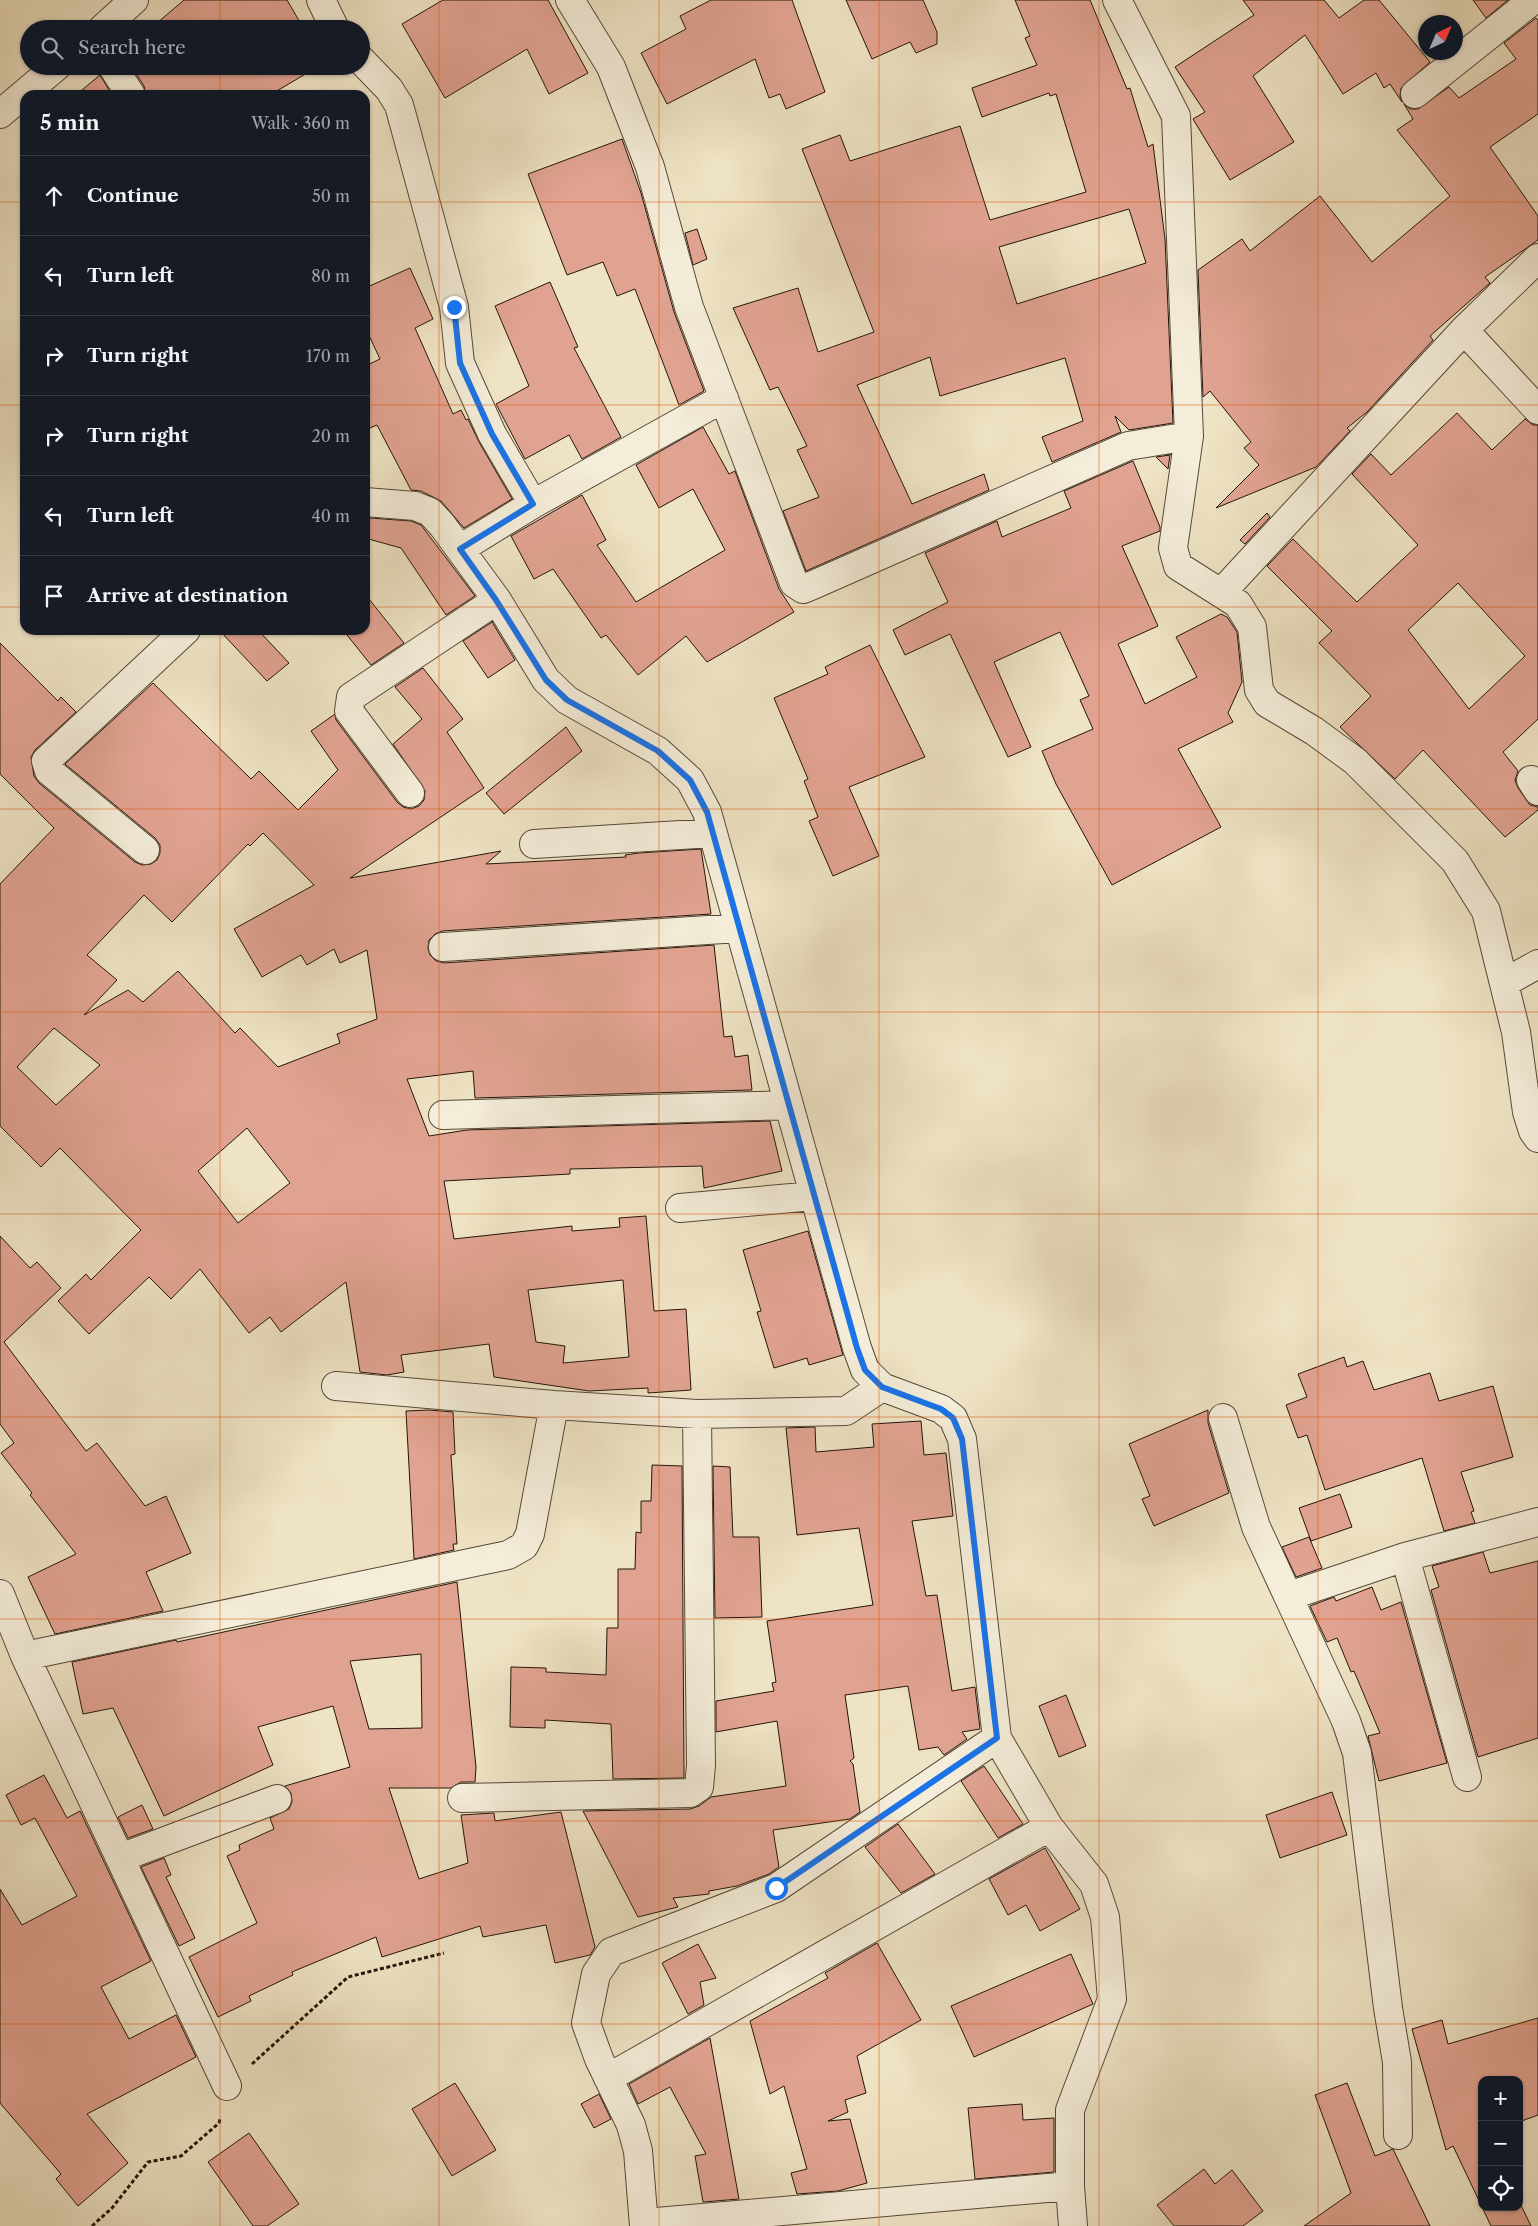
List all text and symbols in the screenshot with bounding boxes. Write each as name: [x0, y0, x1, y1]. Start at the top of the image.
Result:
north arrow: [1418, 15, 1463, 60]
search box: [20, 20, 370, 75]
icon: search: [38, 34, 66, 62]
text: Search here: [78, 36, 186, 59]
text: 5 min: [40, 110, 100, 135]
text: Walk · 360 m: [251, 113, 350, 133]
icon: ahead: [40, 182, 68, 210]
text: Continue: [87, 184, 179, 207]
text: 50 m: [312, 186, 350, 206]
icon: left: [40, 262, 68, 290]
text: Turn left: [87, 264, 174, 287]
text: 80 m: [311, 266, 350, 286]
route end: [443, 296, 466, 319]
icon: right: [40, 342, 68, 370]
text: Turn right: [87, 344, 188, 367]
text: 170 m: [306, 346, 350, 366]
icon: right: [40, 422, 68, 450]
text: Turn right: [87, 424, 188, 447]
text: 20 m: [311, 426, 350, 446]
icon: left: [40, 502, 68, 530]
text: Turn left: [87, 504, 174, 527]
text: 40 m: [311, 506, 350, 526]
icon: arrive: [40, 582, 68, 610]
text: Arrive at destination: [87, 584, 288, 607]
route start: [765, 1877, 788, 1900]
map controls: [1478, 2076, 1523, 2211]
button: +: [1478, 2076, 1523, 2121]
button: −: [1478, 2121, 1523, 2166]
button: locate: [1478, 2166, 1523, 2211]

